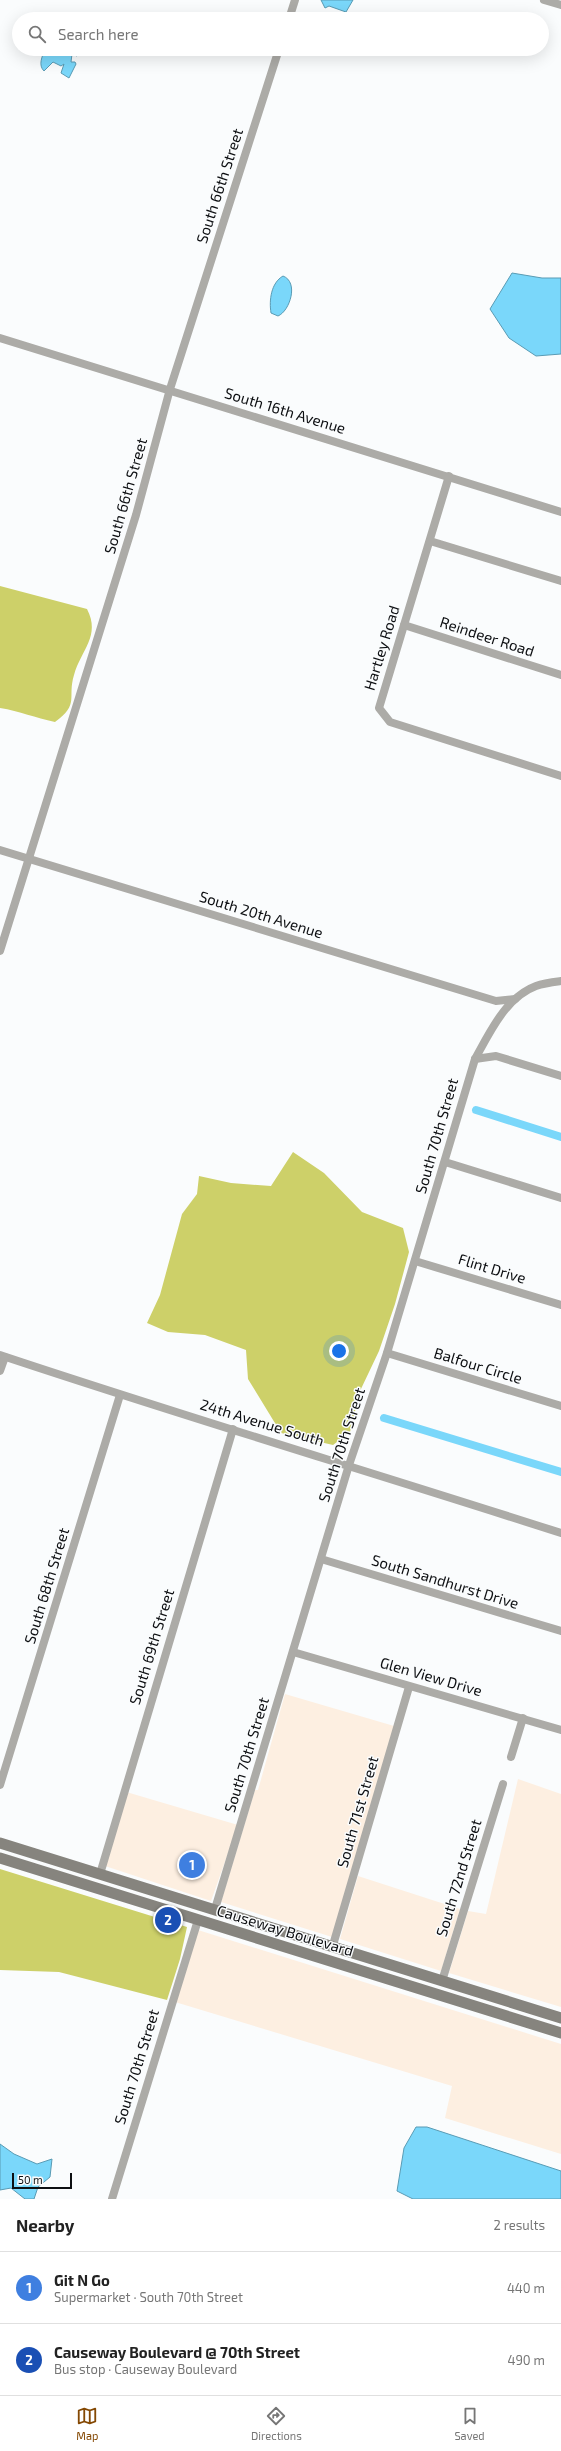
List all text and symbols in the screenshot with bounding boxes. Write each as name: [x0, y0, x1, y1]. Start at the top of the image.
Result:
search box: [12, 12, 549, 56]
icon: search: [26, 23, 48, 45]
text: Search here: [58, 25, 139, 43]
street label: South 66th Street: [192, 126, 246, 245]
street label: South 16th Avenue: [223, 383, 348, 437]
street label: South 66th Street: [100, 435, 150, 556]
street label: Hartley Road: [360, 603, 403, 692]
street label: Reindeer Road: [438, 612, 537, 660]
street label: South 20th Avenue: [197, 887, 325, 941]
street label: South 70th Street: [411, 1076, 461, 1196]
street label: Flint Drive: [456, 1249, 528, 1287]
your location: [329, 1341, 349, 1361]
street label: Balfour Circle: [432, 1343, 525, 1387]
street label: South 70th Street: [314, 1385, 368, 1504]
street label: 24th Avenue South: [198, 1395, 326, 1449]
street label: South 68th Street: [20, 1525, 72, 1646]
street label: South Sandhurst Drive: [370, 1550, 521, 1612]
street label: South 69th Street: [125, 1586, 177, 1707]
street label: Glen View Drive: [378, 1653, 484, 1699]
street label: South 70th Street: [220, 1695, 272, 1814]
street label: South 71st Street: [332, 1754, 382, 1870]
street label: South 72nd Street: [432, 1817, 485, 1939]
pin: 1: [179, 1850, 205, 1880]
street label: Causeway Boulevard: [215, 1901, 356, 1959]
pin: 2: [155, 1905, 181, 1935]
street label: South 70th Street: [110, 2007, 162, 2126]
scale bar: [12, 2171, 72, 2190]
text: 50 m: [18, 2173, 43, 2186]
text: Nearby: [16, 2215, 74, 2235]
text: 2 results: [493, 2217, 545, 2233]
text: Git N Go: [54, 2271, 110, 2289]
text: 1: [26, 2280, 32, 2296]
text: 440 m: [507, 2280, 545, 2296]
text: Supermarket · South 70th Street: [54, 2289, 243, 2305]
text: Causeway Boulevard @ 70th Street: [54, 2343, 300, 2361]
text: 2: [25, 2352, 33, 2368]
text: 490 m: [507, 2352, 545, 2368]
text: Bus stop · Causeway Boulevard: [54, 2361, 237, 2377]
tab: Map: [76, 2405, 98, 2442]
tab: Directions: [251, 2405, 302, 2442]
tab: Saved: [454, 2405, 485, 2442]

